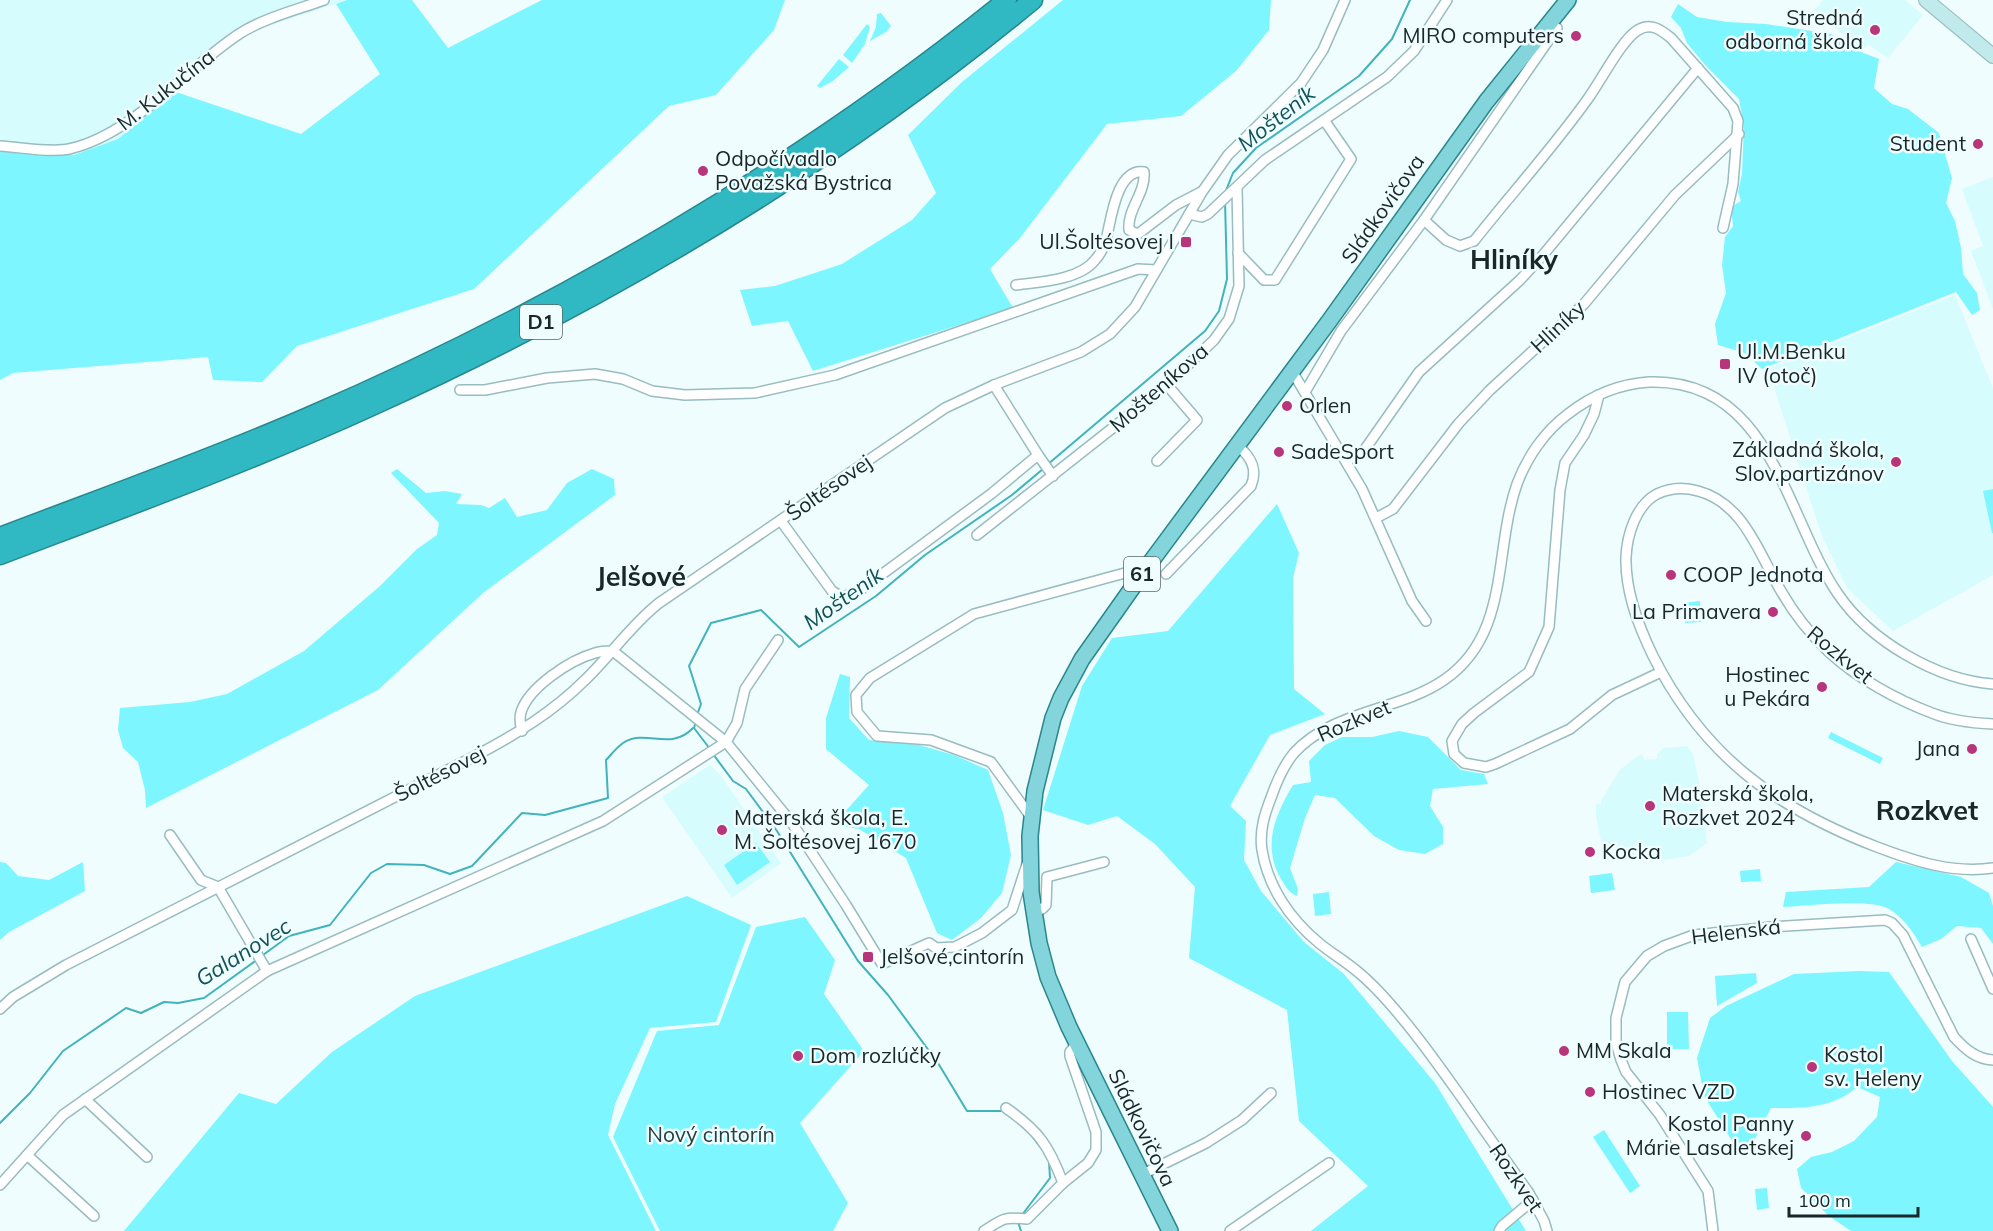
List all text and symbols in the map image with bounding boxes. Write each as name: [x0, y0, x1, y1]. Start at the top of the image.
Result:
place label: Stredná odborná škola: [1725, 4, 1863, 54]
place label: MIRO computers: [1402, 22, 1564, 48]
marker: Stredná odborná škola: [1868, 23, 1882, 37]
marker: MIRO computers: [1569, 29, 1583, 43]
street label: M. Kukučína: [111, 43, 219, 135]
water label: Mošteník: [1231, 78, 1321, 157]
place label: Student: [1890, 130, 1966, 156]
marker: Student: [1971, 137, 1985, 151]
place label: Odpočívadlo Považská Bystrica: [715, 145, 892, 195]
street label: Sládkovičova: [1335, 149, 1429, 268]
marker: Odpočívadlo Považská Bystrica: [696, 164, 710, 178]
place label: Ul.Šoltésovej I: [1039, 228, 1174, 254]
marker: Ul.Šoltésovej I: [1179, 235, 1193, 249]
district label: Hliníky: [1470, 242, 1558, 276]
street label: Hliníky: [1525, 295, 1590, 358]
road number: D1: [520, 305, 562, 339]
street label: Mošteníkova: [1104, 337, 1213, 437]
place label: Ul.M.Benku IV (otoč): [1737, 338, 1846, 388]
marker: Ul.M.Benku IV (otoč): [1718, 357, 1732, 371]
place label: Orlen: [1299, 392, 1352, 418]
marker: Orlen: [1280, 399, 1294, 413]
place label: Základná škola, Slov.partizánov: [1732, 436, 1884, 486]
place label: SadeSport: [1291, 438, 1394, 464]
marker: SadeSport: [1272, 445, 1286, 459]
street label: Šoltésovej: [781, 448, 876, 526]
marker: Základná škola, Slov.partizánov: [1889, 455, 1903, 469]
road number: 61: [1124, 557, 1160, 591]
district label: Jelšové: [596, 559, 686, 593]
water label: Mošteník: [798, 560, 889, 636]
place label: COOP Jednota: [1683, 561, 1824, 587]
marker: COOP Jednota: [1664, 568, 1678, 582]
place label: La Primavera: [1632, 598, 1761, 624]
marker: La Primavera: [1766, 605, 1780, 619]
street label: Rozkvet: [1802, 620, 1879, 689]
place label: Hostinec u Pekára: [1724, 661, 1810, 711]
marker: Hostinec u Pekára: [1815, 680, 1829, 694]
street label: Rozkvet: [1313, 693, 1394, 747]
place label: Jana: [1916, 735, 1960, 761]
street label: Šoltésovej: [390, 739, 489, 807]
marker: Jana: [1965, 742, 1979, 756]
place label: Materská škola, Rozkvet 2024: [1662, 780, 1813, 830]
district label: Rozkvet: [1876, 793, 1978, 827]
marker: Materská škola, Rozkvet 2024: [1643, 799, 1657, 813]
place label: Materská škola, E. M. Šoltésovej 1670: [734, 804, 917, 854]
marker: Materská škola, E. M. Šoltésovej 1670: [715, 823, 729, 837]
place label: Kocka: [1602, 838, 1661, 864]
marker: Kocka: [1583, 845, 1597, 859]
water label: Galanovec: [190, 912, 296, 992]
street label: Helenská: [1690, 913, 1782, 949]
place label: Jelšové,cintorín: [880, 943, 1024, 969]
marker: Jelšové,cintorín: [861, 950, 875, 964]
place label: MM Skala: [1576, 1037, 1672, 1063]
place label: Kostol sv. Heleny: [1824, 1041, 1922, 1091]
place label: Dom rozlúčky: [810, 1042, 941, 1068]
marker: MM Skala: [1557, 1044, 1571, 1058]
marker: Dom rozlúčky: [791, 1049, 805, 1063]
marker: Kostol sv. Heleny: [1805, 1060, 1819, 1074]
street label: Sládkovičova: [1103, 1065, 1183, 1191]
place label: Hostinec VZD: [1602, 1078, 1735, 1104]
marker: Hostinec VZD: [1583, 1085, 1597, 1099]
place label: Kostol Panny Márie Lasaletskej: [1626, 1110, 1794, 1160]
park label: Nový cintorín: [647, 1121, 775, 1147]
marker: Kostol Panny Márie Lasaletskej: [1799, 1129, 1813, 1143]
street label: Rozkvet: [1484, 1138, 1549, 1217]
scale bar: [1789, 1180, 1918, 1218]
text: 100 m: [1798, 1189, 1851, 1212]

